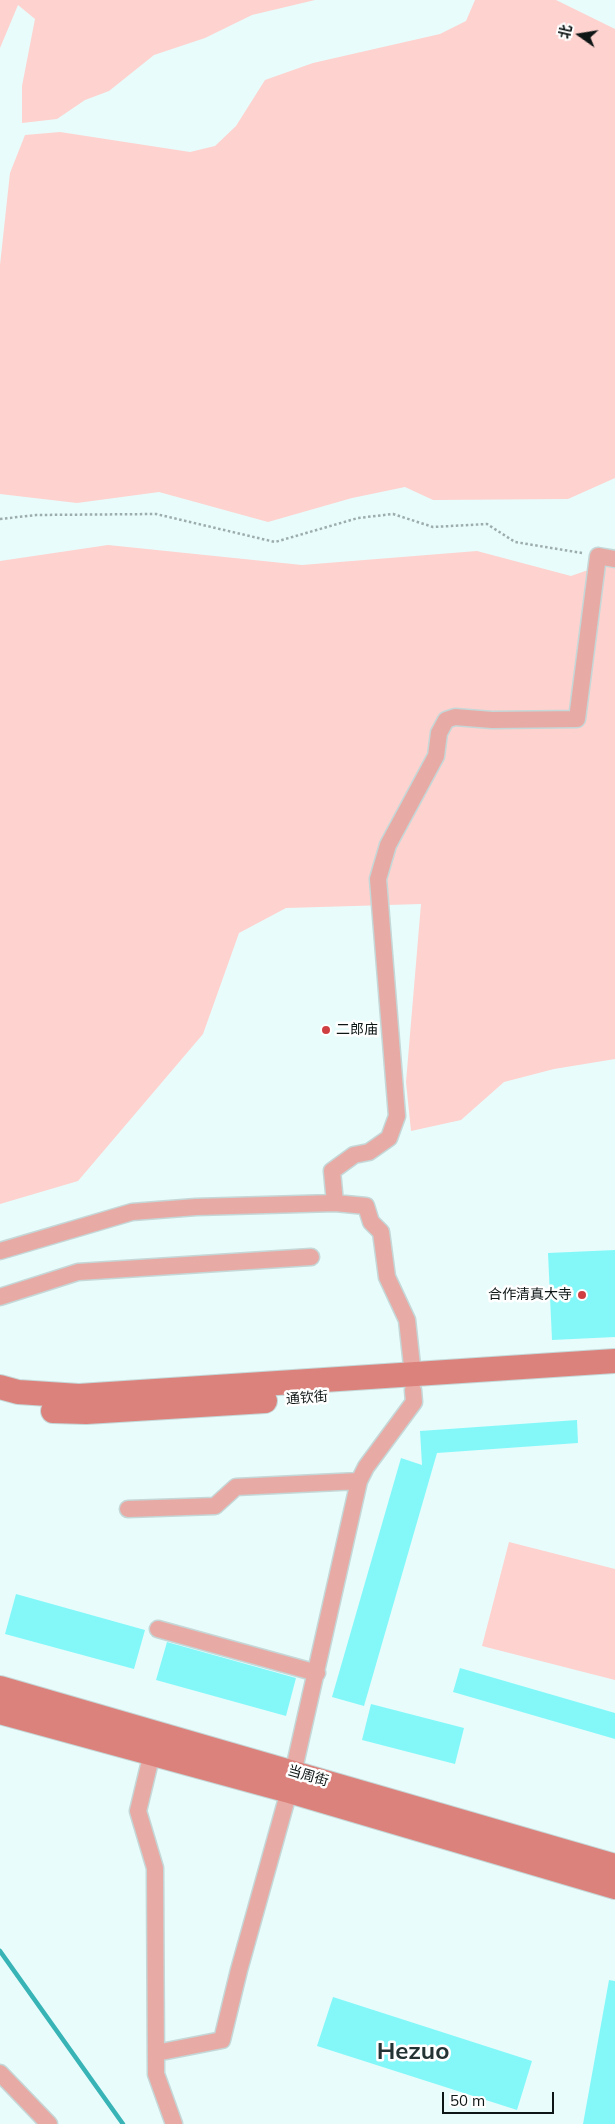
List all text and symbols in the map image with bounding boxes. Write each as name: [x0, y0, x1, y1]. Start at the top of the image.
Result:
north arrow: [555, 10, 605, 60]
text: 北: [555, 23, 576, 40]
place label: 二郎庙: [336, 1022, 378, 1038]
marker: 二郎庙: [320, 1024, 332, 1036]
place label: 合作清真大寺: [488, 1287, 572, 1303]
marker: 合作清真大寺: [576, 1289, 588, 1301]
street label: 通钦街: [285, 1388, 329, 1408]
street label: 当周街: [285, 1762, 331, 1790]
district label: Hezuo: [377, 2038, 449, 2066]
scale bar: [445, 2082, 558, 2114]
text: 50 m: [450, 2091, 485, 2110]

